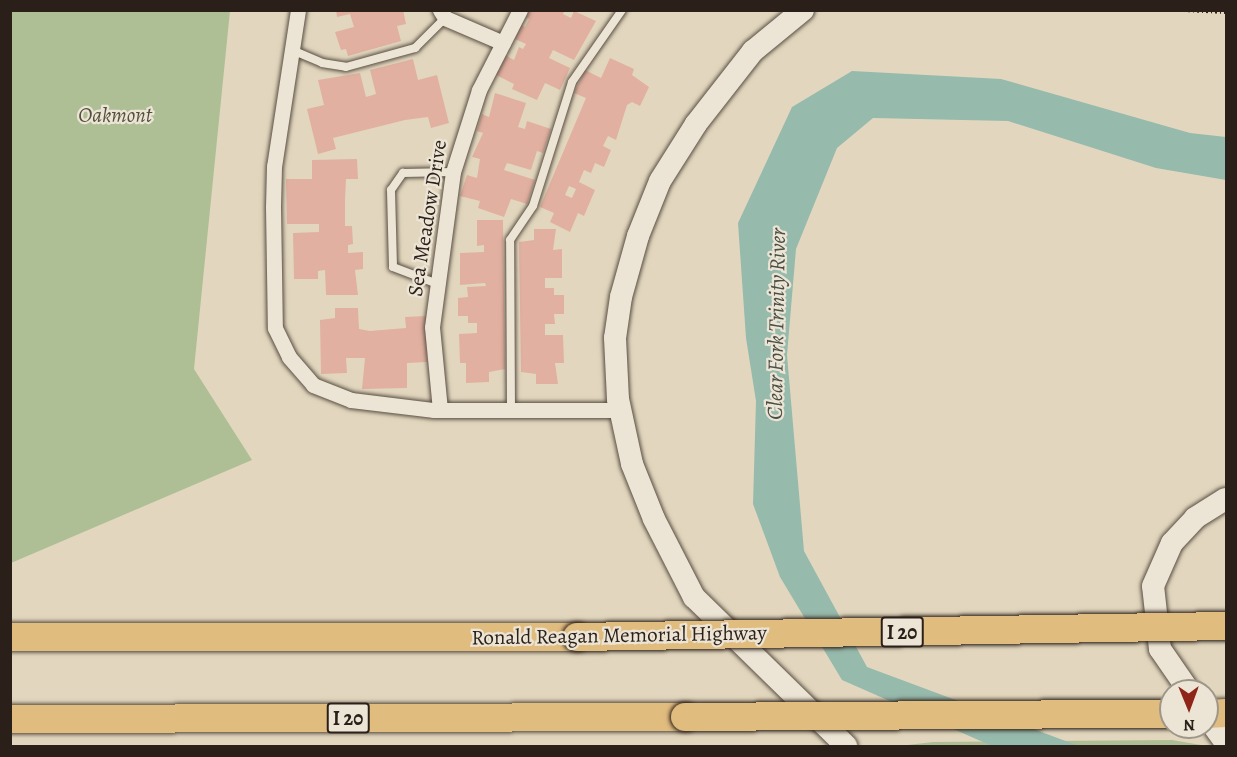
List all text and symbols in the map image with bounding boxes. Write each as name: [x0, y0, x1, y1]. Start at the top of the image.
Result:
park label: Oakmont: [78, 102, 152, 128]
street label: Sea Meadow Drive: [402, 138, 452, 298]
water label: Clear Fork Trinity River: [762, 228, 792, 420]
road number: I 20: [880, 615, 924, 649]
street label: Ronald Reagan Memorial Highway: [471, 620, 767, 650]
north arrow: [1159, 679, 1219, 739]
road number: I 20: [326, 701, 370, 735]
text: N: [1183, 714, 1195, 736]

